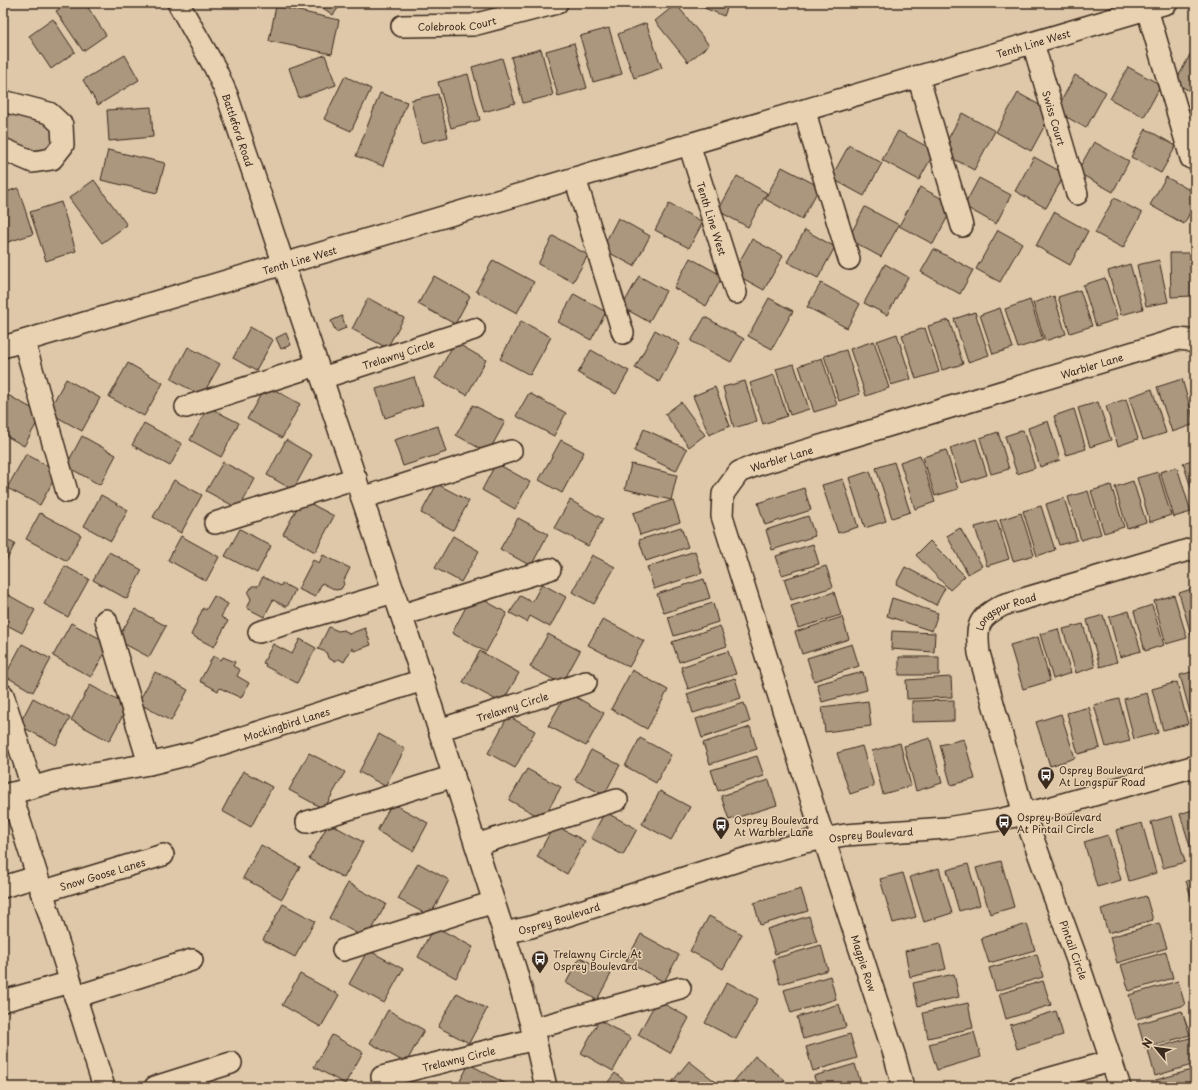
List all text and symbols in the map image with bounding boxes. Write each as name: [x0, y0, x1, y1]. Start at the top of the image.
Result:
street label: Colebrook Court: [418, 12, 498, 33]
street label: Tenth Line West: [994, 25, 1072, 61]
street label: Swiss Court: [1040, 89, 1070, 147]
street label: Battleford Road: [219, 91, 258, 168]
street label: Tenth Line West: [694, 180, 731, 257]
street label: Tenth Line West: [260, 241, 338, 277]
street label: Trelawny Circle: [360, 335, 436, 372]
street label: Warbler Lane: [1059, 348, 1125, 381]
street label: Warbler Lane: [748, 441, 815, 475]
street label: Longspur Road: [971, 588, 1038, 632]
street label: Trelawny Circle: [474, 687, 550, 725]
street label: Mockingbird Lanes: [241, 703, 332, 744]
place label: Osprey Boulevard At Longspur Road: [1059, 762, 1146, 789]
bus stop icon: Osprey Boulevard At Longspur Road: [1036, 765, 1056, 790]
place label: Osprey Boulevard At Pintail Circle: [1017, 809, 1102, 836]
place label: Osprey Boulevard At Warbler Lane: [734, 812, 819, 839]
bus stop icon: Osprey Boulevard At Pintail Circle: [994, 812, 1014, 837]
bus stop icon: Osprey Boulevard At Warbler Lane: [711, 815, 731, 840]
street label: Osprey Boulevard: [827, 823, 914, 845]
street label: Snow Goose Lanes: [58, 853, 147, 893]
street label: Osprey Boulevard: [517, 898, 602, 937]
street label: Pintail Circle: [1056, 918, 1092, 982]
street label: Magpie Row: [848, 933, 880, 994]
place label: Trelawny Circle At Osprey Boulevard: [553, 946, 642, 974]
bus stop icon: Trelawny Circle At Osprey Boulevard: [530, 949, 550, 974]
north arrow: [1136, 1028, 1176, 1068]
text: N: [1137, 1035, 1157, 1051]
street label: Trelawny Circle: [421, 1042, 497, 1074]

